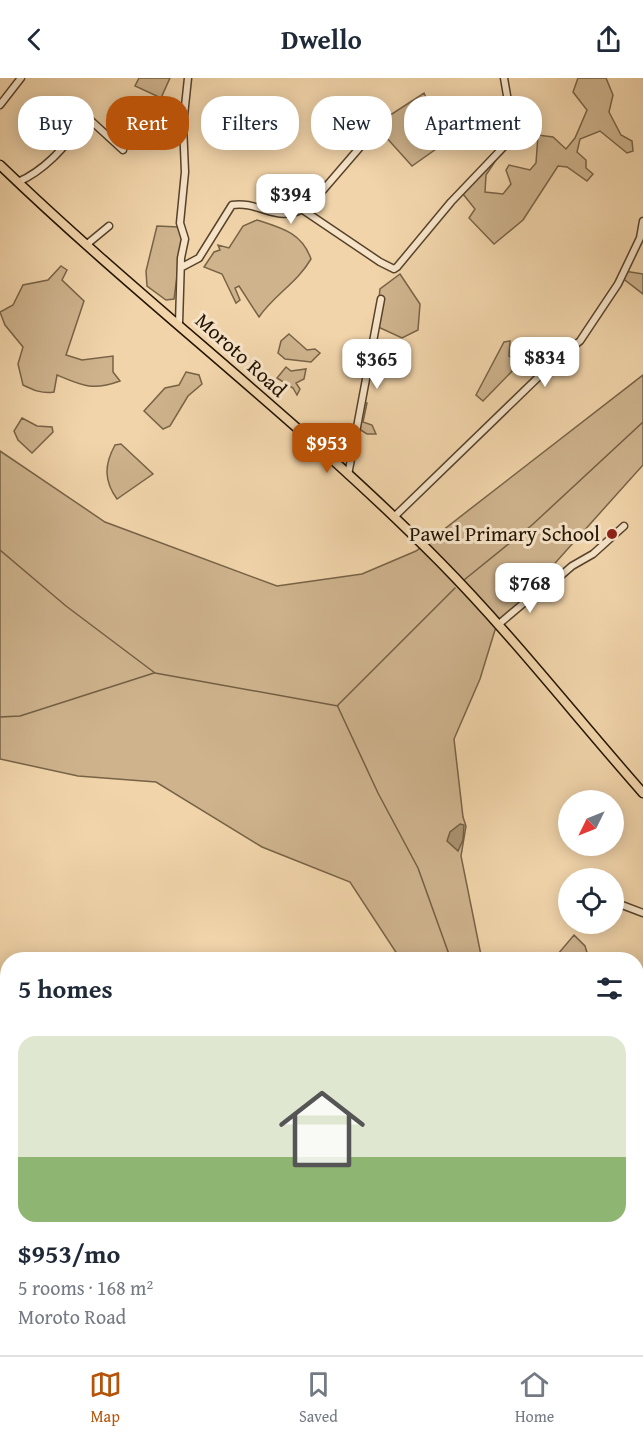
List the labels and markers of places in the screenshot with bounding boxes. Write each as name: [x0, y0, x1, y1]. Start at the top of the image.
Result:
pin: $394: [255, 174, 327, 225]
pin: $834: [509, 337, 581, 388]
pin: $365: [341, 339, 413, 390]
pin: $953: [291, 423, 363, 474]
place label: Pawel Primary School: [409, 518, 600, 549]
marker: Pawel Primary School: [605, 527, 619, 541]
pin: $768: [494, 563, 566, 614]

